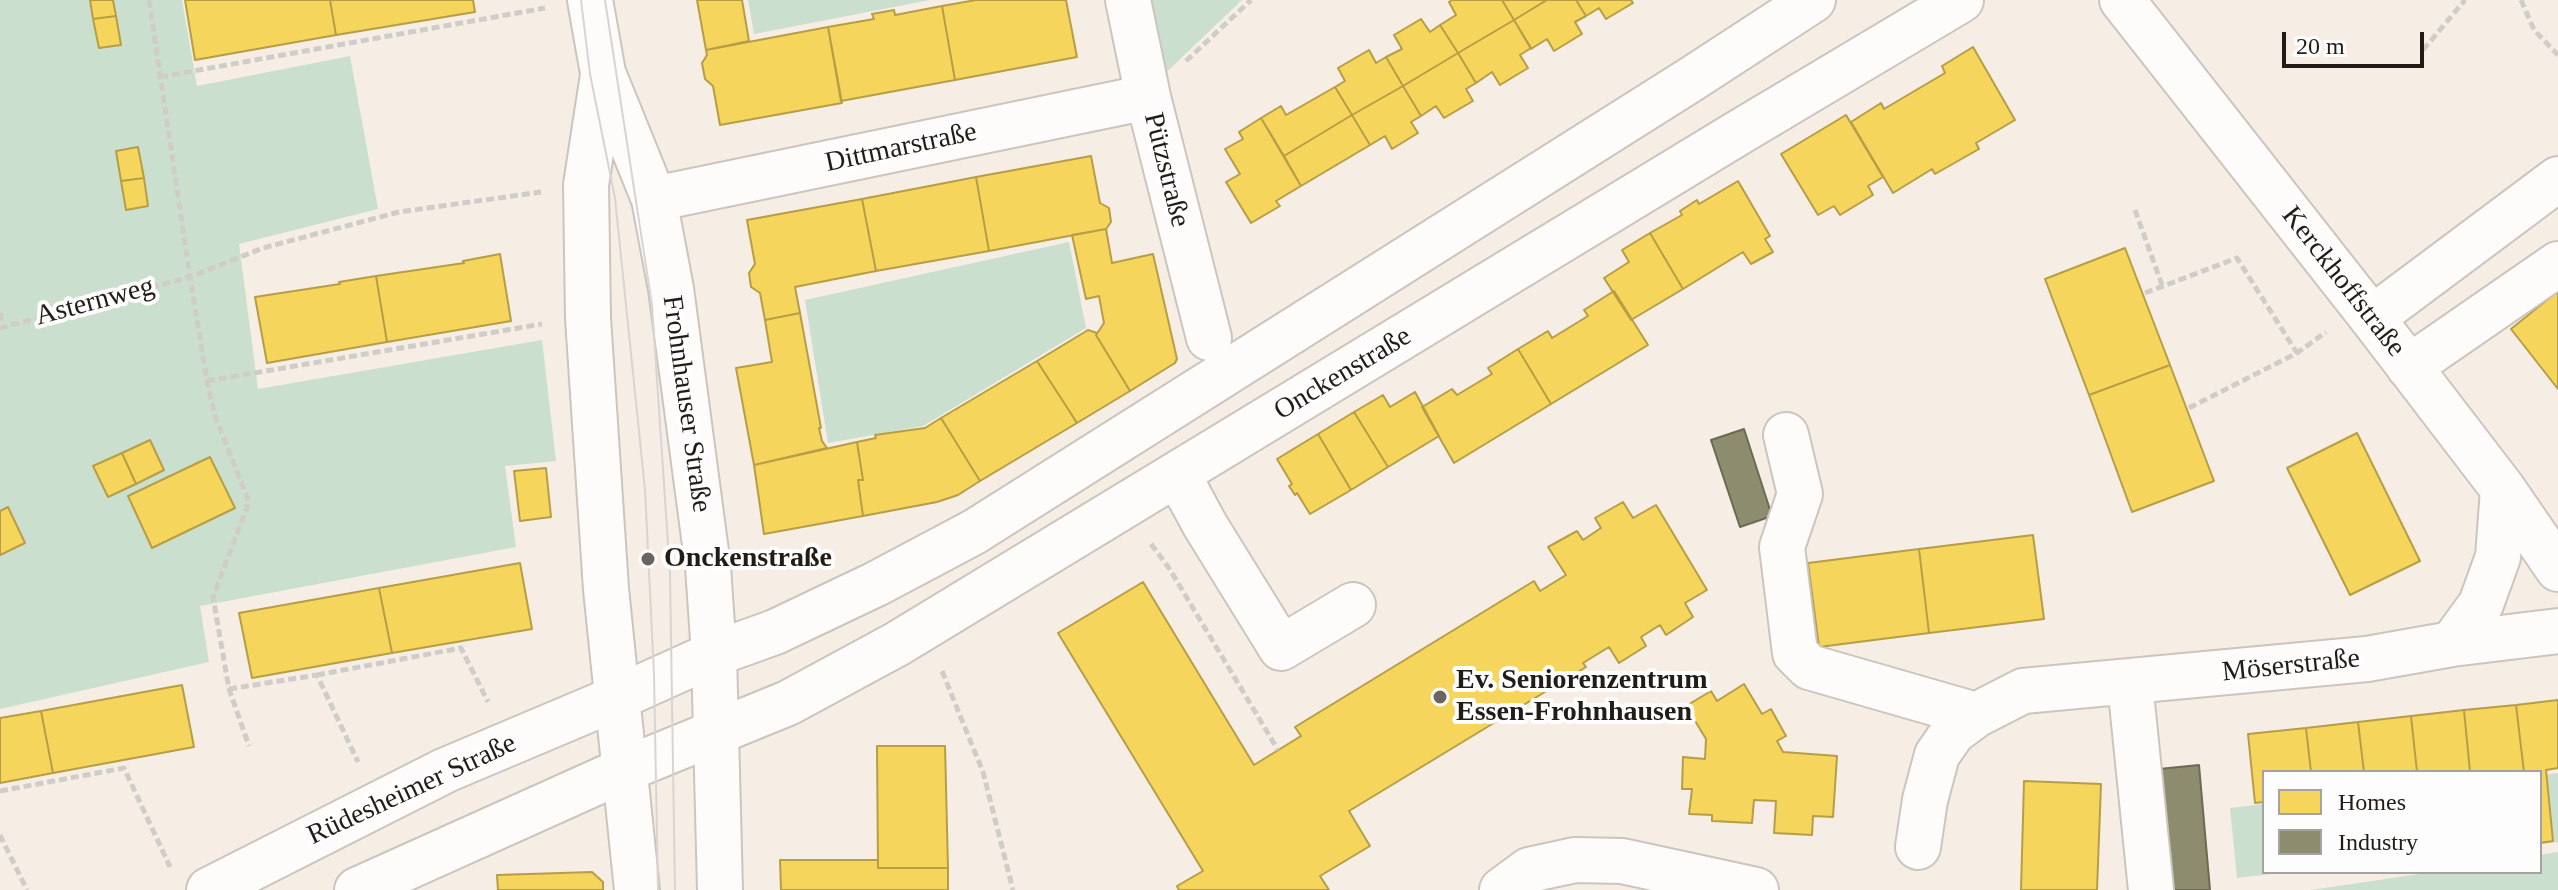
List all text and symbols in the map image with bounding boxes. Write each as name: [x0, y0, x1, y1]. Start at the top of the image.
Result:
scale bar: [2286, 16, 2428, 66]
text: 20 m: [2296, 33, 2345, 59]
street label: Pützstraße: [1136, 109, 1196, 231]
street label: Dittmarstraße: [822, 116, 980, 180]
street label: Kerckhoffstraße: [2274, 200, 2412, 364]
street label: Asternweg: [32, 270, 158, 334]
street label: Frohnhauser Straße: [654, 293, 718, 515]
street label: Onckenstraße: [1268, 320, 1418, 428]
place label: Onckenstraße: [664, 542, 832, 576]
marker: Onckenstraße: [639, 550, 657, 568]
street label: Möserstraße: [2220, 642, 2362, 690]
place label: Ev. Seniorenzentrum Essen-Frohnhausen: [1456, 664, 1707, 730]
marker: Ev. Seniorenzentrum Essen-Frohnhausen: [1431, 688, 1449, 706]
street label: Rüdesheimer Straße: [302, 727, 522, 853]
legend: [2262, 770, 2542, 874]
text: Homes: [2338, 789, 2406, 815]
text: Industry: [2338, 829, 2418, 855]

